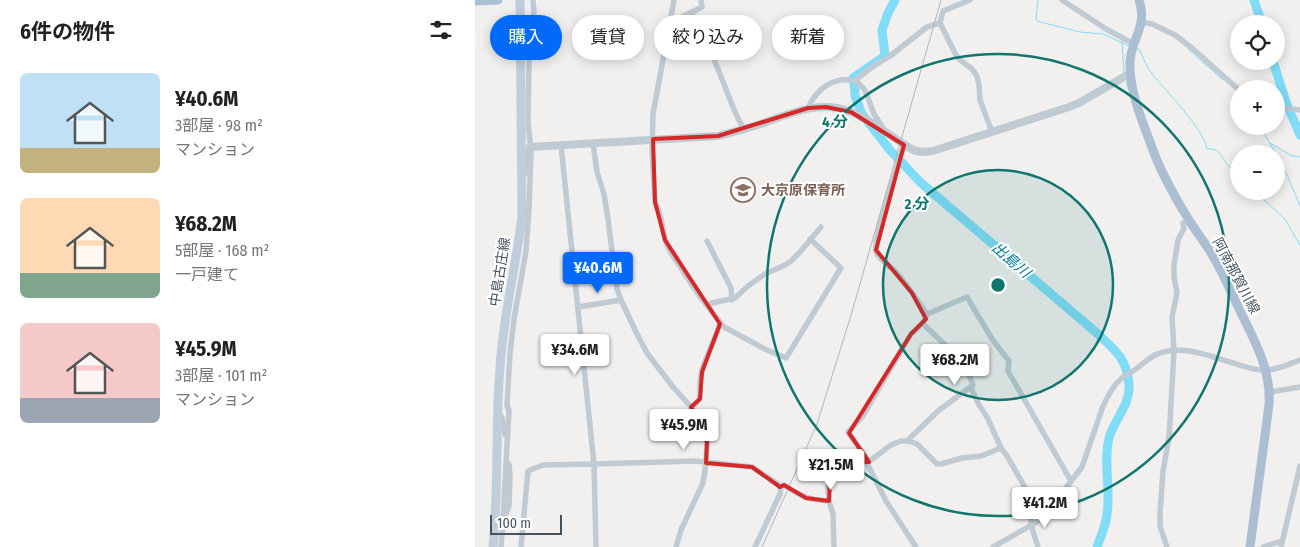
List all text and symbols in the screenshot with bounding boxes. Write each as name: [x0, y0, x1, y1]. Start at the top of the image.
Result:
chip: 購入: [490, 15, 562, 60]
chip: 賃貸: [572, 15, 644, 60]
chip: 絞り込み: [654, 15, 762, 60]
chip: 新着: [772, 15, 844, 60]
map controls: [1230, 15, 1285, 200]
button: locate: [1230, 15, 1285, 70]
icon: filters: [427, 16, 455, 44]
text: 6件の物件: [20, 19, 115, 45]
button: +: [1230, 80, 1285, 135]
text: ¥40.6M: [175, 86, 238, 112]
icon: home: [60, 93, 120, 153]
text: 4 分: [822, 113, 848, 131]
text: 3部屋 · 98 m²: [175, 116, 263, 135]
text: マンション: [175, 140, 255, 159]
button: −: [1230, 145, 1285, 200]
school or university icon: 大京原保育所: [730, 177, 756, 203]
place label: 大京原保育所: [761, 182, 845, 199]
text: 2 分: [903, 195, 930, 213]
text: ¥68.2M: [175, 211, 237, 237]
icon: home: [60, 218, 120, 278]
street label: 阿南那賀川線: [1209, 235, 1263, 317]
street label: 中島古庄線: [486, 236, 514, 308]
water label: 出島川: [988, 238, 1035, 283]
text: 5部屋 · 168 m²: [175, 241, 269, 260]
pin: ¥40.6M: [557, 252, 639, 294]
text: ¥40.6M: [574, 258, 622, 277]
text: 一戸建て: [175, 265, 239, 284]
centre of rings: [989, 276, 1007, 294]
pin: ¥34.6M: [534, 334, 616, 376]
text: ¥45.9M: [175, 336, 237, 362]
text: ¥34.6M: [551, 340, 599, 359]
icon: home: [60, 343, 120, 403]
pin: ¥68.2M: [914, 344, 996, 386]
text: ¥68.2M: [931, 350, 979, 369]
text: 3部屋 · 101 m²: [175, 366, 267, 385]
text: マンション: [175, 390, 255, 409]
pin: ¥45.9M: [643, 408, 725, 451]
text: ¥45.9M: [661, 415, 707, 434]
pin: ¥21.5M: [790, 448, 872, 491]
text: ¥21.5M: [808, 455, 854, 474]
pin: ¥41.2M: [1004, 486, 1086, 529]
text: ¥41.2M: [1023, 493, 1067, 512]
scale bar: [490, 512, 563, 535]
text: 100 m: [497, 515, 531, 532]

